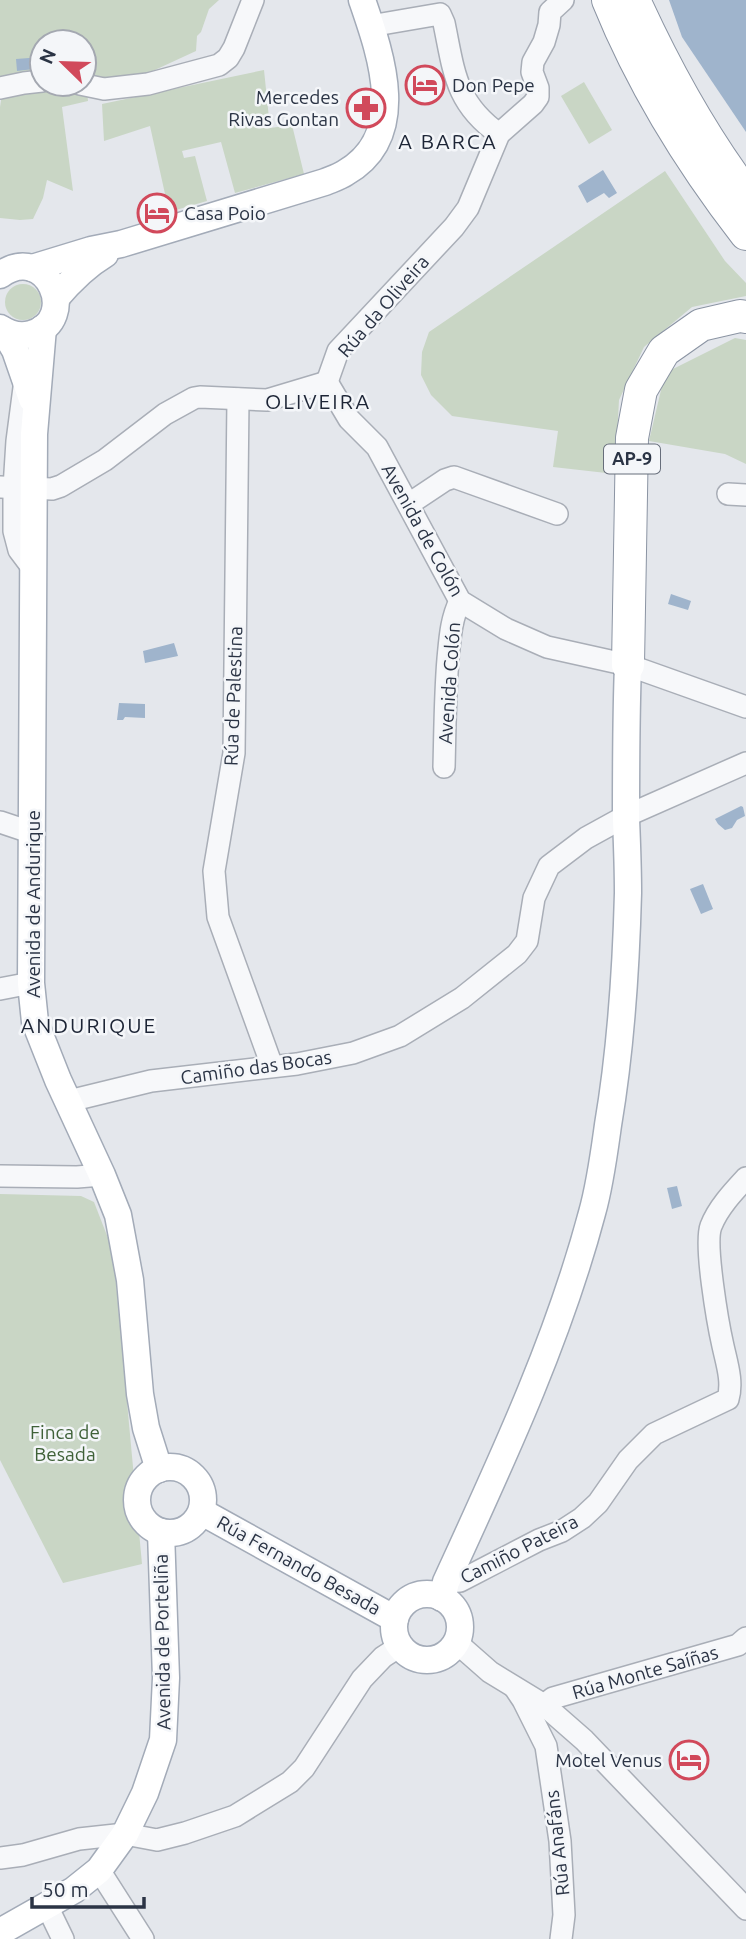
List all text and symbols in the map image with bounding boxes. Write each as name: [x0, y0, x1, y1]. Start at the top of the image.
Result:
north arrow: [28, 28, 98, 98]
text: N: [34, 46, 60, 67]
hotel icon: Don Pepe: [404, 64, 446, 106]
place label: Don Pepe: [452, 74, 535, 96]
place label: Mercedes Rivas Gontan: [228, 86, 339, 130]
pharmacy icon: Mercedes Rivas Gontan: [345, 87, 387, 129]
district label: A BARCA: [398, 129, 498, 153]
hotel icon: Casa Poio: [136, 192, 178, 234]
place label: Casa Poio: [184, 202, 266, 224]
street label: Rúa da Oliveira: [333, 251, 433, 361]
district label: OLIVEIRA: [265, 389, 371, 413]
road number: AP-9: [604, 444, 660, 474]
street label: Avenida de Colón: [377, 460, 469, 600]
street label: Avenida Colón: [434, 621, 464, 745]
street label: Rúa de Palestina: [220, 626, 246, 766]
street label: Avenida de Andurique: [22, 810, 44, 998]
district label: ANDURIQUE: [21, 1013, 157, 1037]
street label: Camiño das Bocas: [179, 1046, 333, 1088]
park label: Finca de Besada: [30, 1421, 100, 1465]
street label: Camiño Pateira: [456, 1510, 582, 1588]
street label: Rúa Fernando Besada: [213, 1511, 385, 1619]
street label: Avenida de Porteliña: [149, 1554, 175, 1730]
street label: Rúa Monte Saíñas: [570, 1641, 720, 1703]
hotel icon: Motel Venus: [668, 1739, 710, 1781]
place label: Motel Venus: [555, 1749, 662, 1771]
street label: Rúa Anafáns: [541, 1789, 573, 1897]
scale bar: [32, 1866, 144, 1910]
text: 50 m: [42, 1877, 89, 1901]

